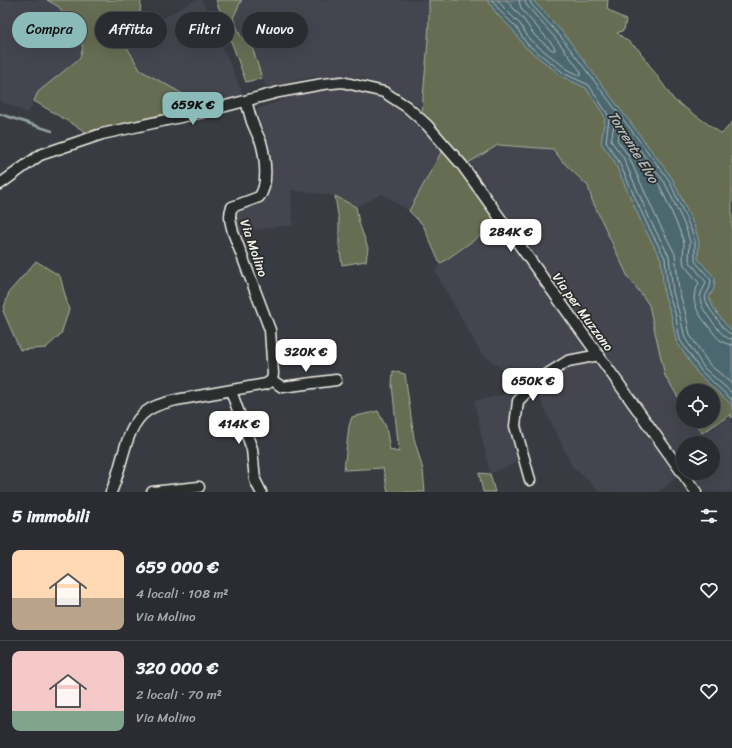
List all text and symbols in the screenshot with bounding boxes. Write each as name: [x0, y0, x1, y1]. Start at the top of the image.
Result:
chip: Compra: [12, 12, 87, 48]
chip: Affitta: [95, 12, 167, 48]
chip: Filtri: [175, 12, 234, 48]
chip: Nuovo: [242, 12, 308, 48]
pin: 659K €: [160, 92, 226, 126]
text: 659K €: [171, 93, 215, 116]
water label: Torrente Elvo: [601, 106, 666, 190]
street label: Via Molino: [233, 216, 275, 280]
pin: 284K €: [478, 219, 544, 253]
text: 284K €: [489, 220, 533, 243]
street label: Via per Muzzano: [546, 268, 620, 357]
pin: 320K €: [273, 339, 339, 373]
text: 320K €: [285, 340, 327, 363]
pin: 650K €: [500, 368, 566, 402]
text: 650K €: [511, 369, 555, 392]
map controls: [676, 384, 720, 480]
button: locate: [676, 384, 720, 428]
pin: 414K €: [206, 411, 272, 445]
text: 414K €: [218, 412, 260, 435]
button: layers: [676, 436, 720, 480]
text: 5 immobili: [12, 501, 90, 531]
icon: filters: [698, 505, 720, 527]
text: 659 000 €: [136, 552, 219, 582]
icon: home: [44, 566, 92, 614]
icon: heart: [698, 579, 720, 601]
text: 4 locali · 108 m²: [136, 582, 228, 605]
text: Via Molino: [136, 605, 196, 628]
text: 320 000 €: [136, 653, 218, 683]
icon: home: [44, 667, 92, 715]
icon: heart: [698, 680, 720, 702]
text: 2 locali · 70 m²: [136, 683, 222, 706]
text: Via Molino: [136, 706, 196, 729]

